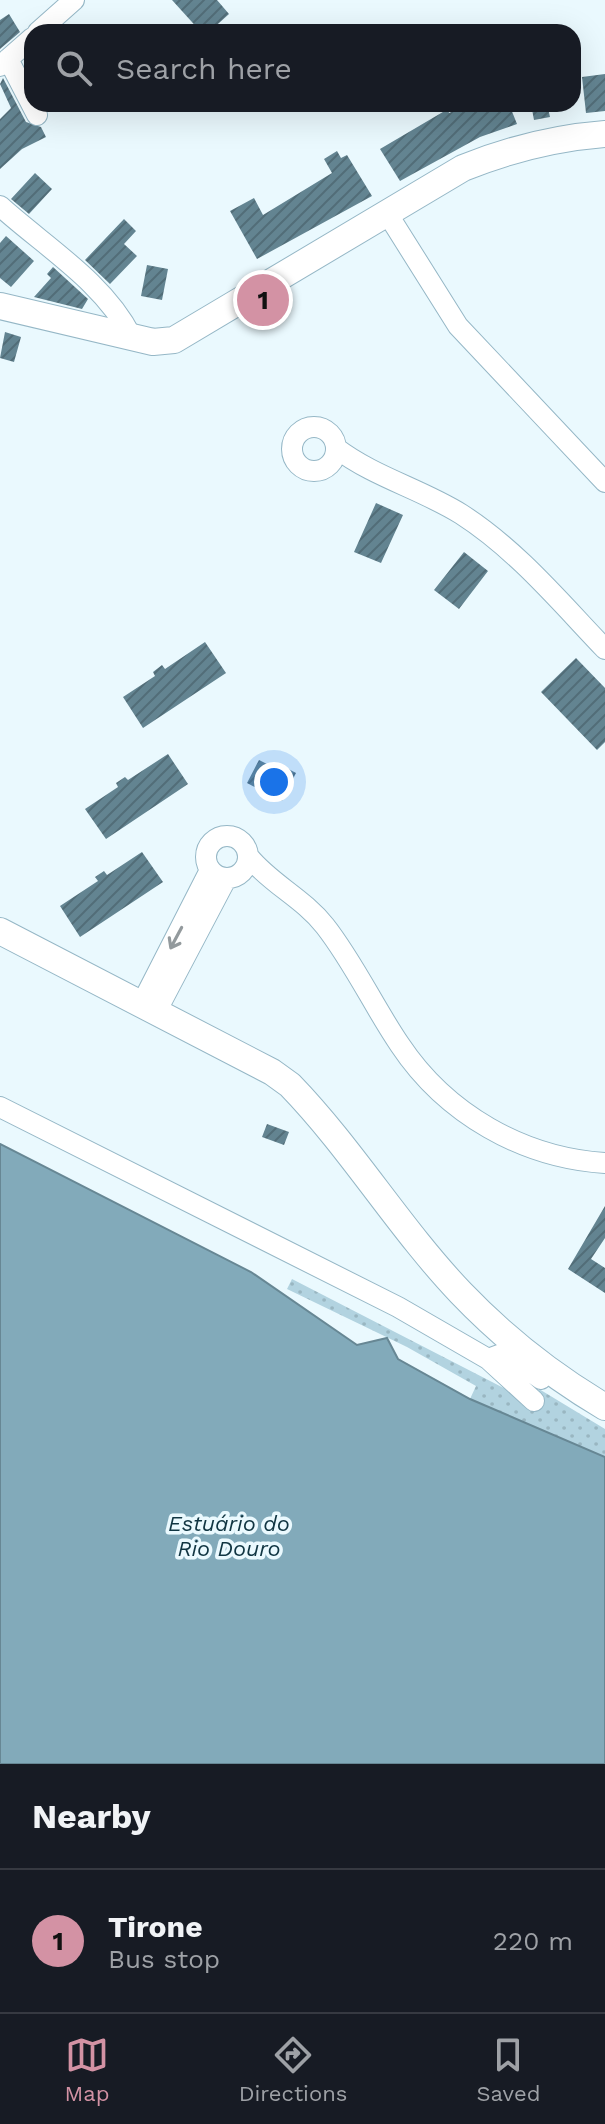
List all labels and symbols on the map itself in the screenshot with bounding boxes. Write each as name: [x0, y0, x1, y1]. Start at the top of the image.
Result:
pin: 1: [237, 270, 289, 330]
your location: [254, 762, 294, 802]
one-way arrow: [167, 925, 183, 949]
water label: Estuário do Rio Douro: [168, 1511, 290, 1561]

